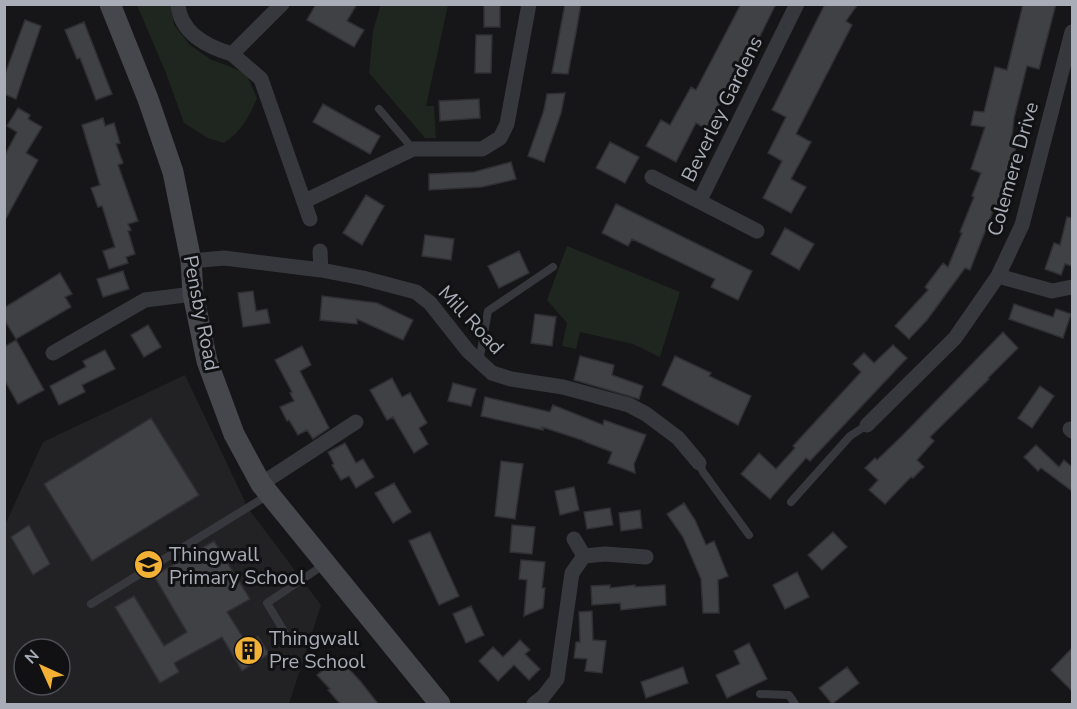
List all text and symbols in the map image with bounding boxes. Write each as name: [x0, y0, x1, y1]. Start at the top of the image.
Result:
street label: Beverley Gardens: [675, 32, 769, 186]
street label: Colemere Drive: [981, 99, 1045, 239]
street label: Pensby Road: [177, 253, 225, 373]
street label: Mill Road: [432, 280, 510, 360]
place label: Thingwall Primary School: [169, 541, 305, 591]
school or university icon: Thingwall Primary School: [132, 549, 164, 581]
place label: Thingwall Pre School: [269, 625, 365, 675]
building icon: Thingwall Pre School: [232, 634, 264, 666]
north arrow: [12, 637, 72, 697]
text: N: [20, 645, 44, 669]

